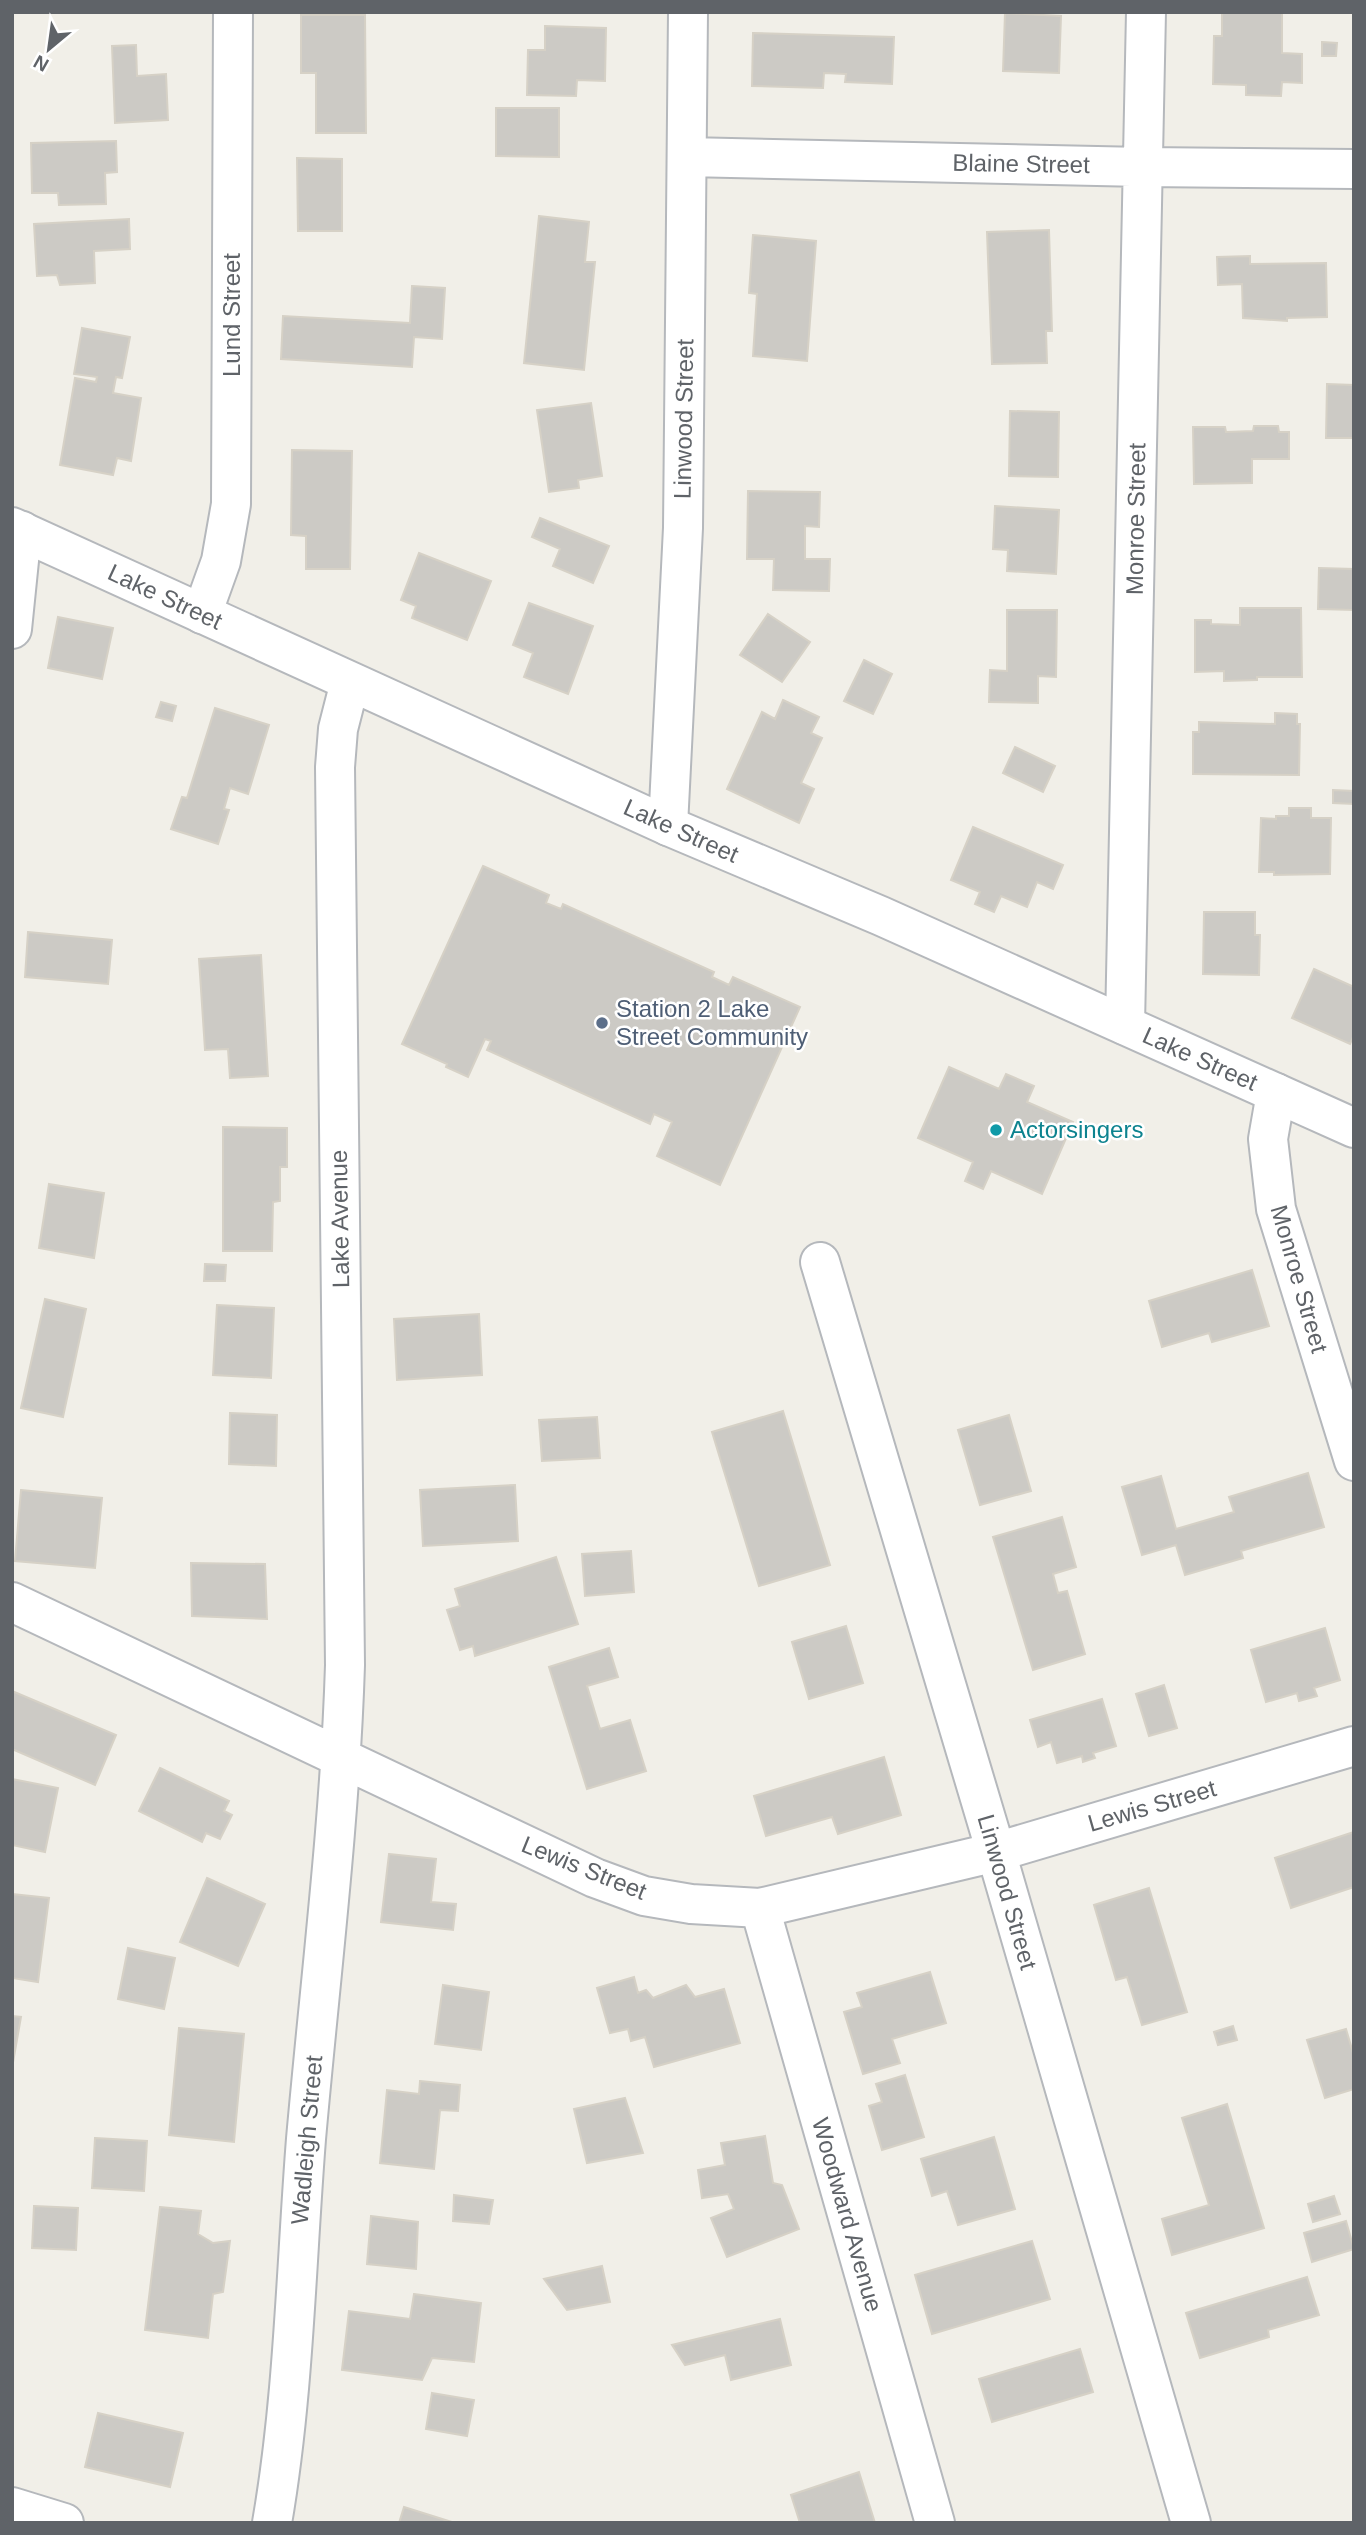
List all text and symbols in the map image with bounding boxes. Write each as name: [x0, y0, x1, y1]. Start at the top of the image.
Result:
north arrow: [14, 14, 84, 84]
text: N: [30, 51, 52, 76]
street label: Blaine Street: [952, 149, 1090, 178]
street label: Lund Street: [218, 253, 245, 377]
street label: Linwood Street: [669, 338, 698, 499]
street label: Monroe Street: [1121, 442, 1150, 595]
street label: Lake Street: [104, 558, 227, 635]
street label: Lake Street: [620, 793, 743, 868]
place label: Station 2 Lake Street Community: [616, 995, 808, 1050]
marker: Station 2 Lake Street Community: [594, 1015, 610, 1031]
street label: Lake Street: [1139, 1021, 1262, 1096]
place label: Actorsingers: [1010, 1116, 1143, 1143]
marker: Actorsingers: [988, 1122, 1004, 1138]
street label: Lake Avenue: [325, 1150, 354, 1288]
street label: Monroe Street: [1266, 1202, 1334, 1356]
street label: Lewis Street: [1085, 1774, 1219, 1837]
street label: Linwood Street: [972, 1811, 1043, 1973]
street label: Lewis Street: [518, 1830, 651, 1905]
street label: Wadleigh Street: [286, 2054, 327, 2226]
street label: Woodward Avenue: [807, 2115, 888, 2315]

